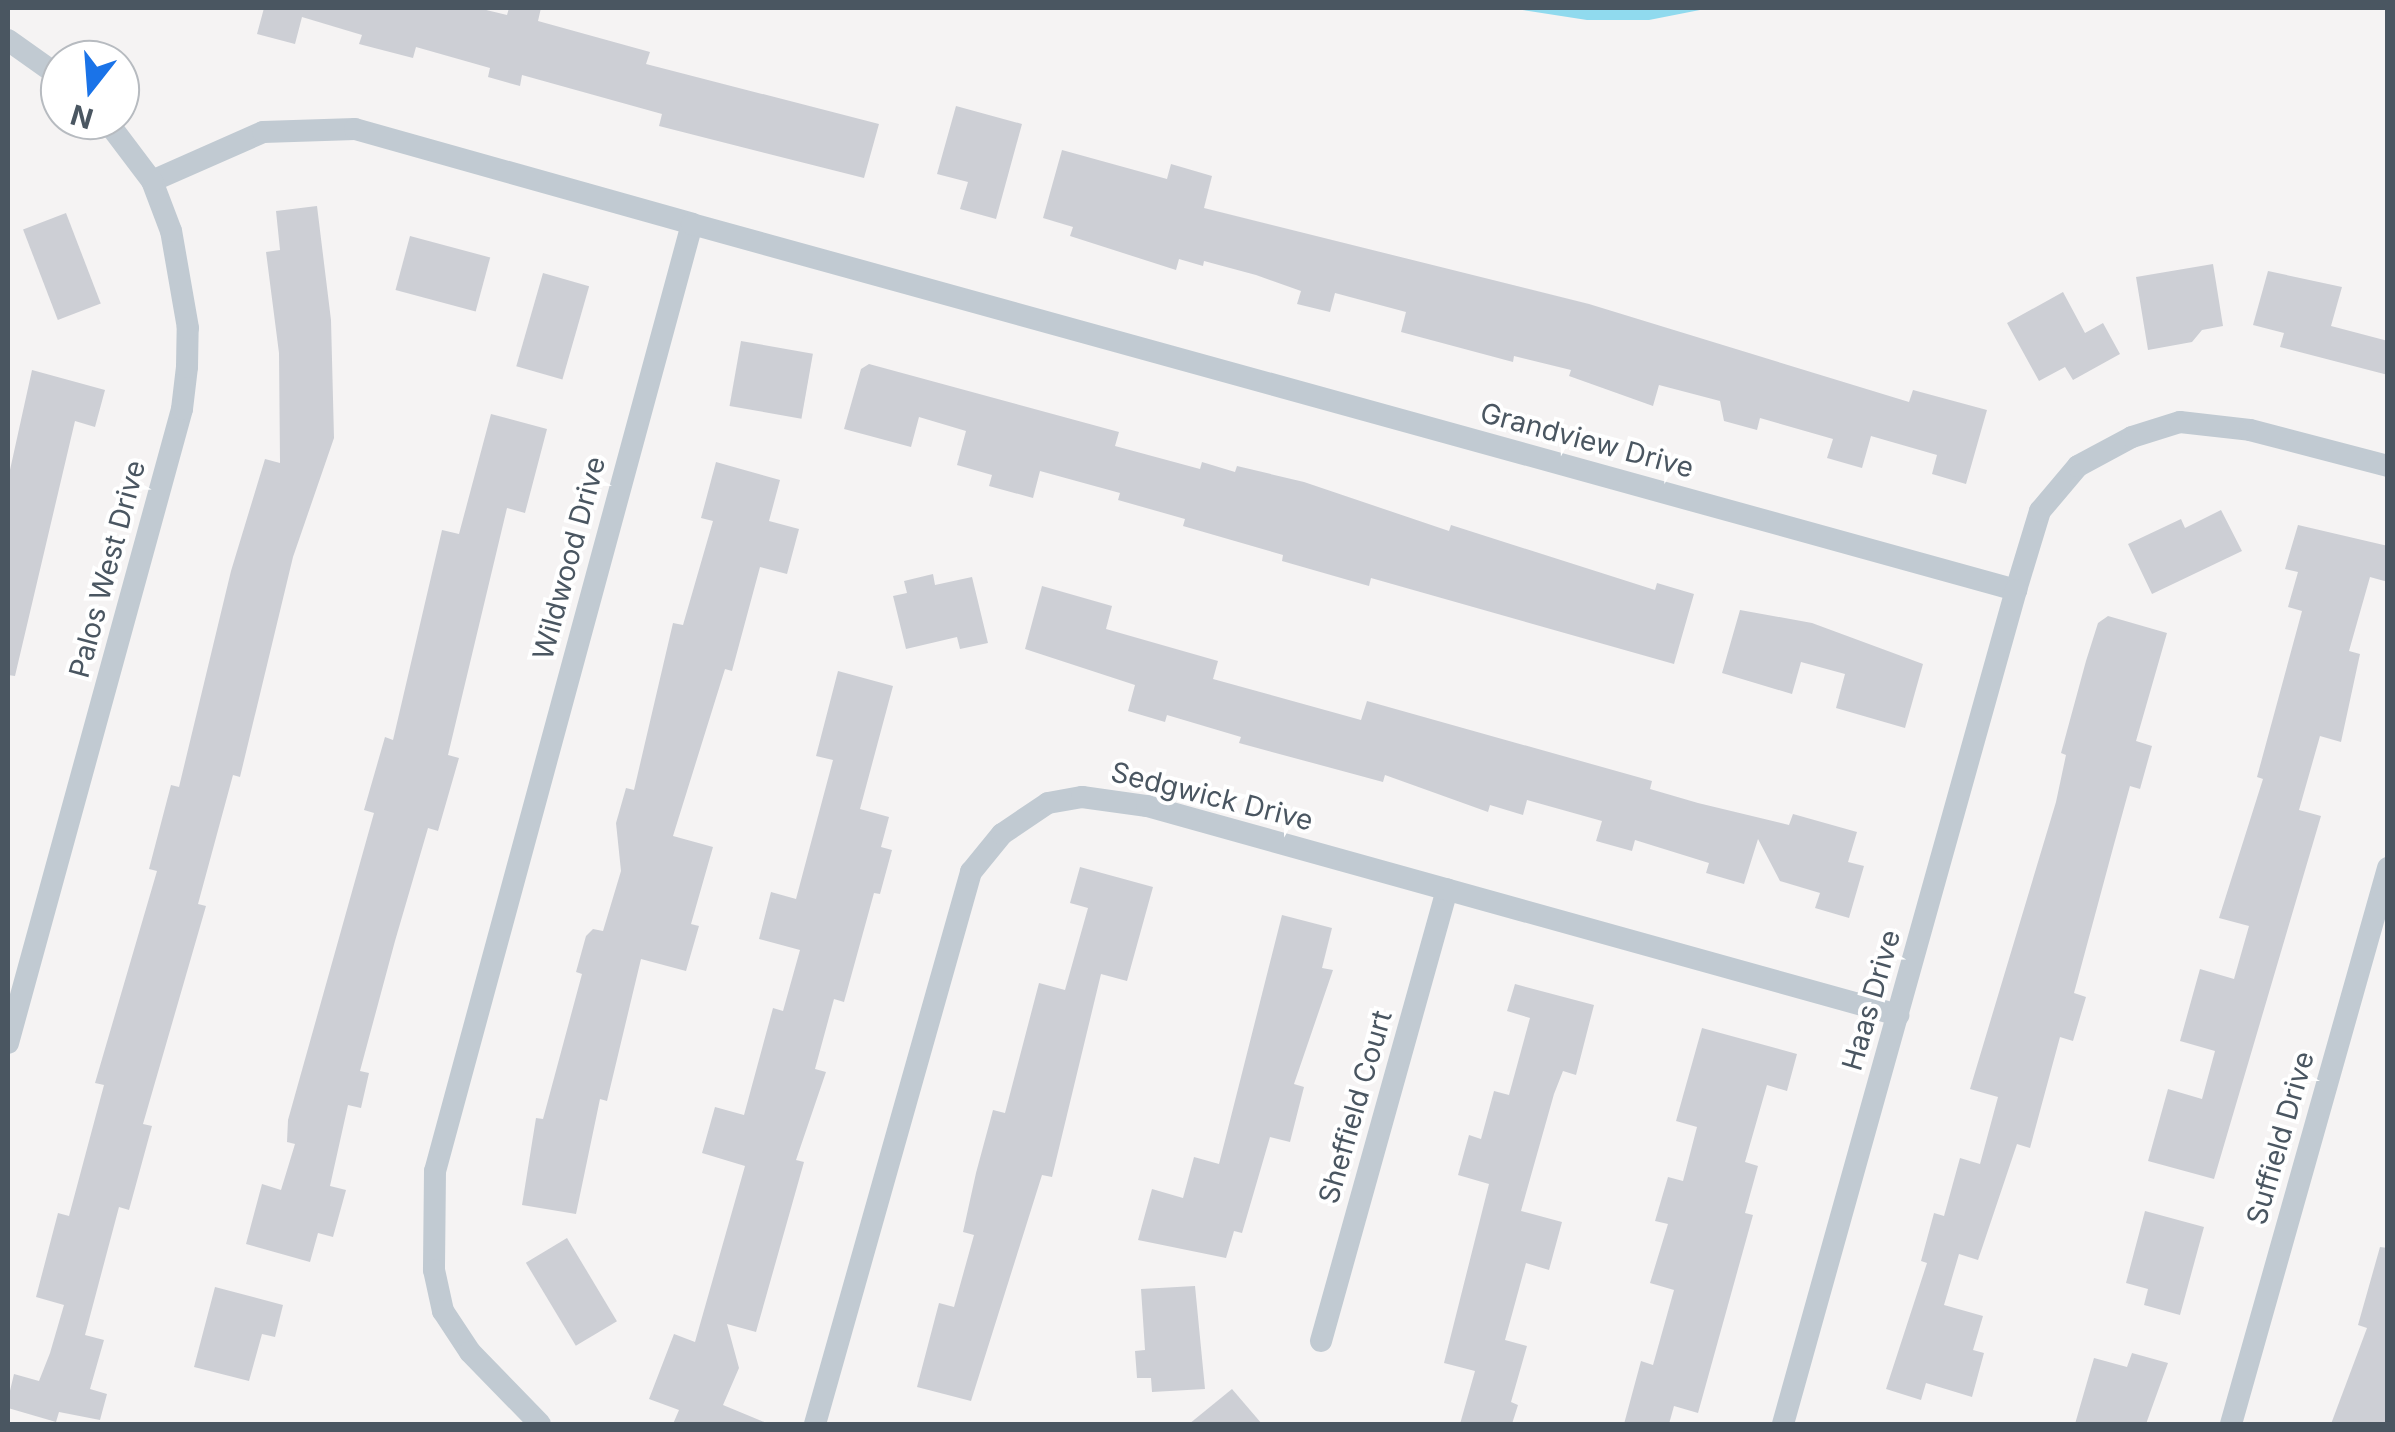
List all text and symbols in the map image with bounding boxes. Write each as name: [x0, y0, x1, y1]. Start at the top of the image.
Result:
north arrow: [40, 40, 140, 140]
text: N: [67, 97, 97, 136]
street label: Grandview Drive: [1477, 395, 1697, 485]
street label: Wildwood Drive: [526, 453, 612, 663]
street label: Palos West Drive: [62, 457, 152, 681]
street label: Sedgwick Drive: [1108, 755, 1316, 837]
street label: Haas Drive: [1835, 926, 1907, 1074]
street label: Sheffield Court: [1311, 1007, 1399, 1207]
street label: Suffield Drive: [2239, 1048, 2321, 1228]

